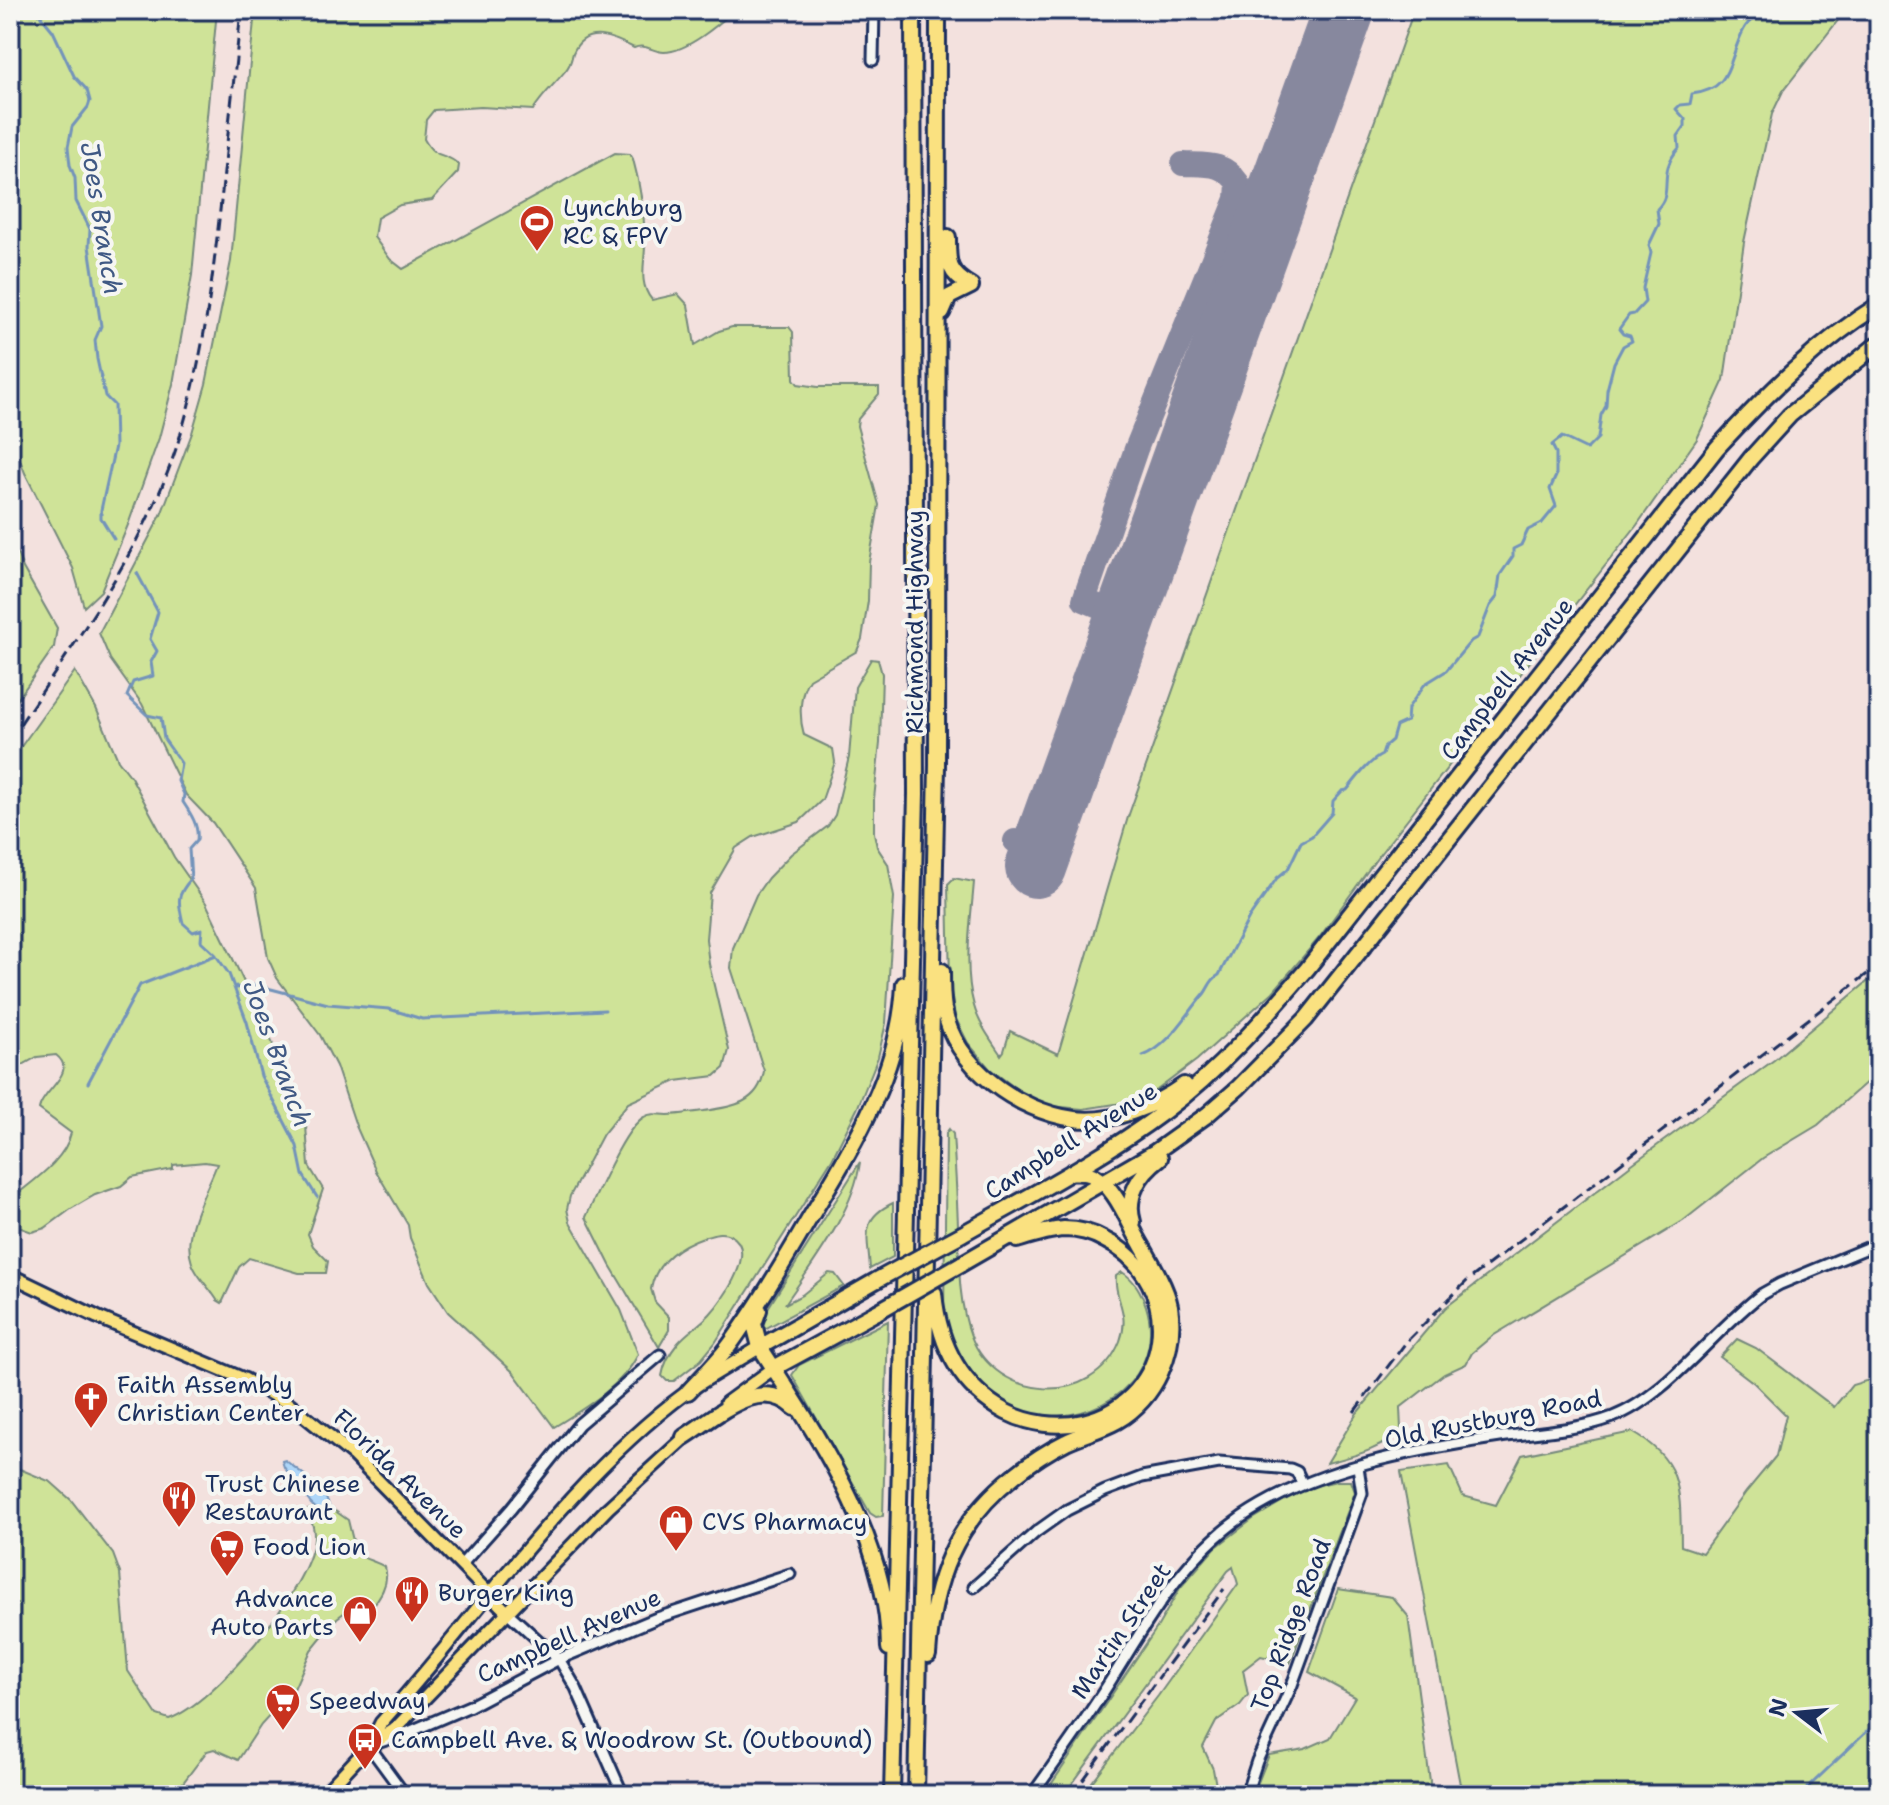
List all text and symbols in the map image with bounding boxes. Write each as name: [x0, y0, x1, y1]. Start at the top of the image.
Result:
water label: Joes Branch: [73, 139, 131, 297]
place label: Lynchburg RC & FPV: [563, 192, 683, 252]
sports icon: Lynchburg RC & FPV: [518, 203, 556, 253]
street label: Richmond Highway: [899, 510, 931, 734]
street label: Campbell Avenue: [1433, 591, 1581, 767]
water label: Joes Branch: [235, 974, 321, 1132]
street label: Campbell Avenue: [979, 1075, 1163, 1207]
place label: Faith Assembly Christian Center: [117, 1369, 305, 1429]
church icon: Faith Assembly Christian Center: [72, 1380, 110, 1430]
street label: Old Rustburg Road: [1382, 1382, 1604, 1456]
street label: Florida Avenue: [326, 1402, 474, 1546]
place label: Trust Chinese Restaurant: [205, 1468, 360, 1528]
restaurant icon: Trust Chinese Restaurant: [160, 1479, 198, 1529]
shop icon: CVS Pharmacy: [657, 1503, 695, 1553]
place label: CVS Pharmacy: [702, 1506, 867, 1538]
supermarket icon: Food Lion: [208, 1528, 246, 1578]
place label: Food Lion: [253, 1531, 366, 1563]
street label: Top Ridge Road: [1243, 1534, 1339, 1716]
street label: Martin Street: [1064, 1557, 1178, 1705]
restaurant icon: Burger King: [393, 1574, 431, 1624]
place label: Burger King: [438, 1577, 574, 1609]
street label: Campbell Avenue: [472, 1581, 666, 1691]
place label: Advance Auto Parts: [210, 1583, 334, 1643]
shop icon: Advance Auto Parts: [341, 1594, 379, 1644]
north arrow: [1757, 1673, 1837, 1753]
supermarket icon: Speedway: [264, 1682, 302, 1732]
place label: Speedway: [309, 1685, 426, 1717]
text: N: [1762, 1695, 1795, 1720]
bus stop icon: Campbell Ave. & Woodrow St. (Outbound): [346, 1721, 384, 1771]
place label: Campbell Ave. & Woodrow St. (Outbound): [391, 1724, 872, 1756]

